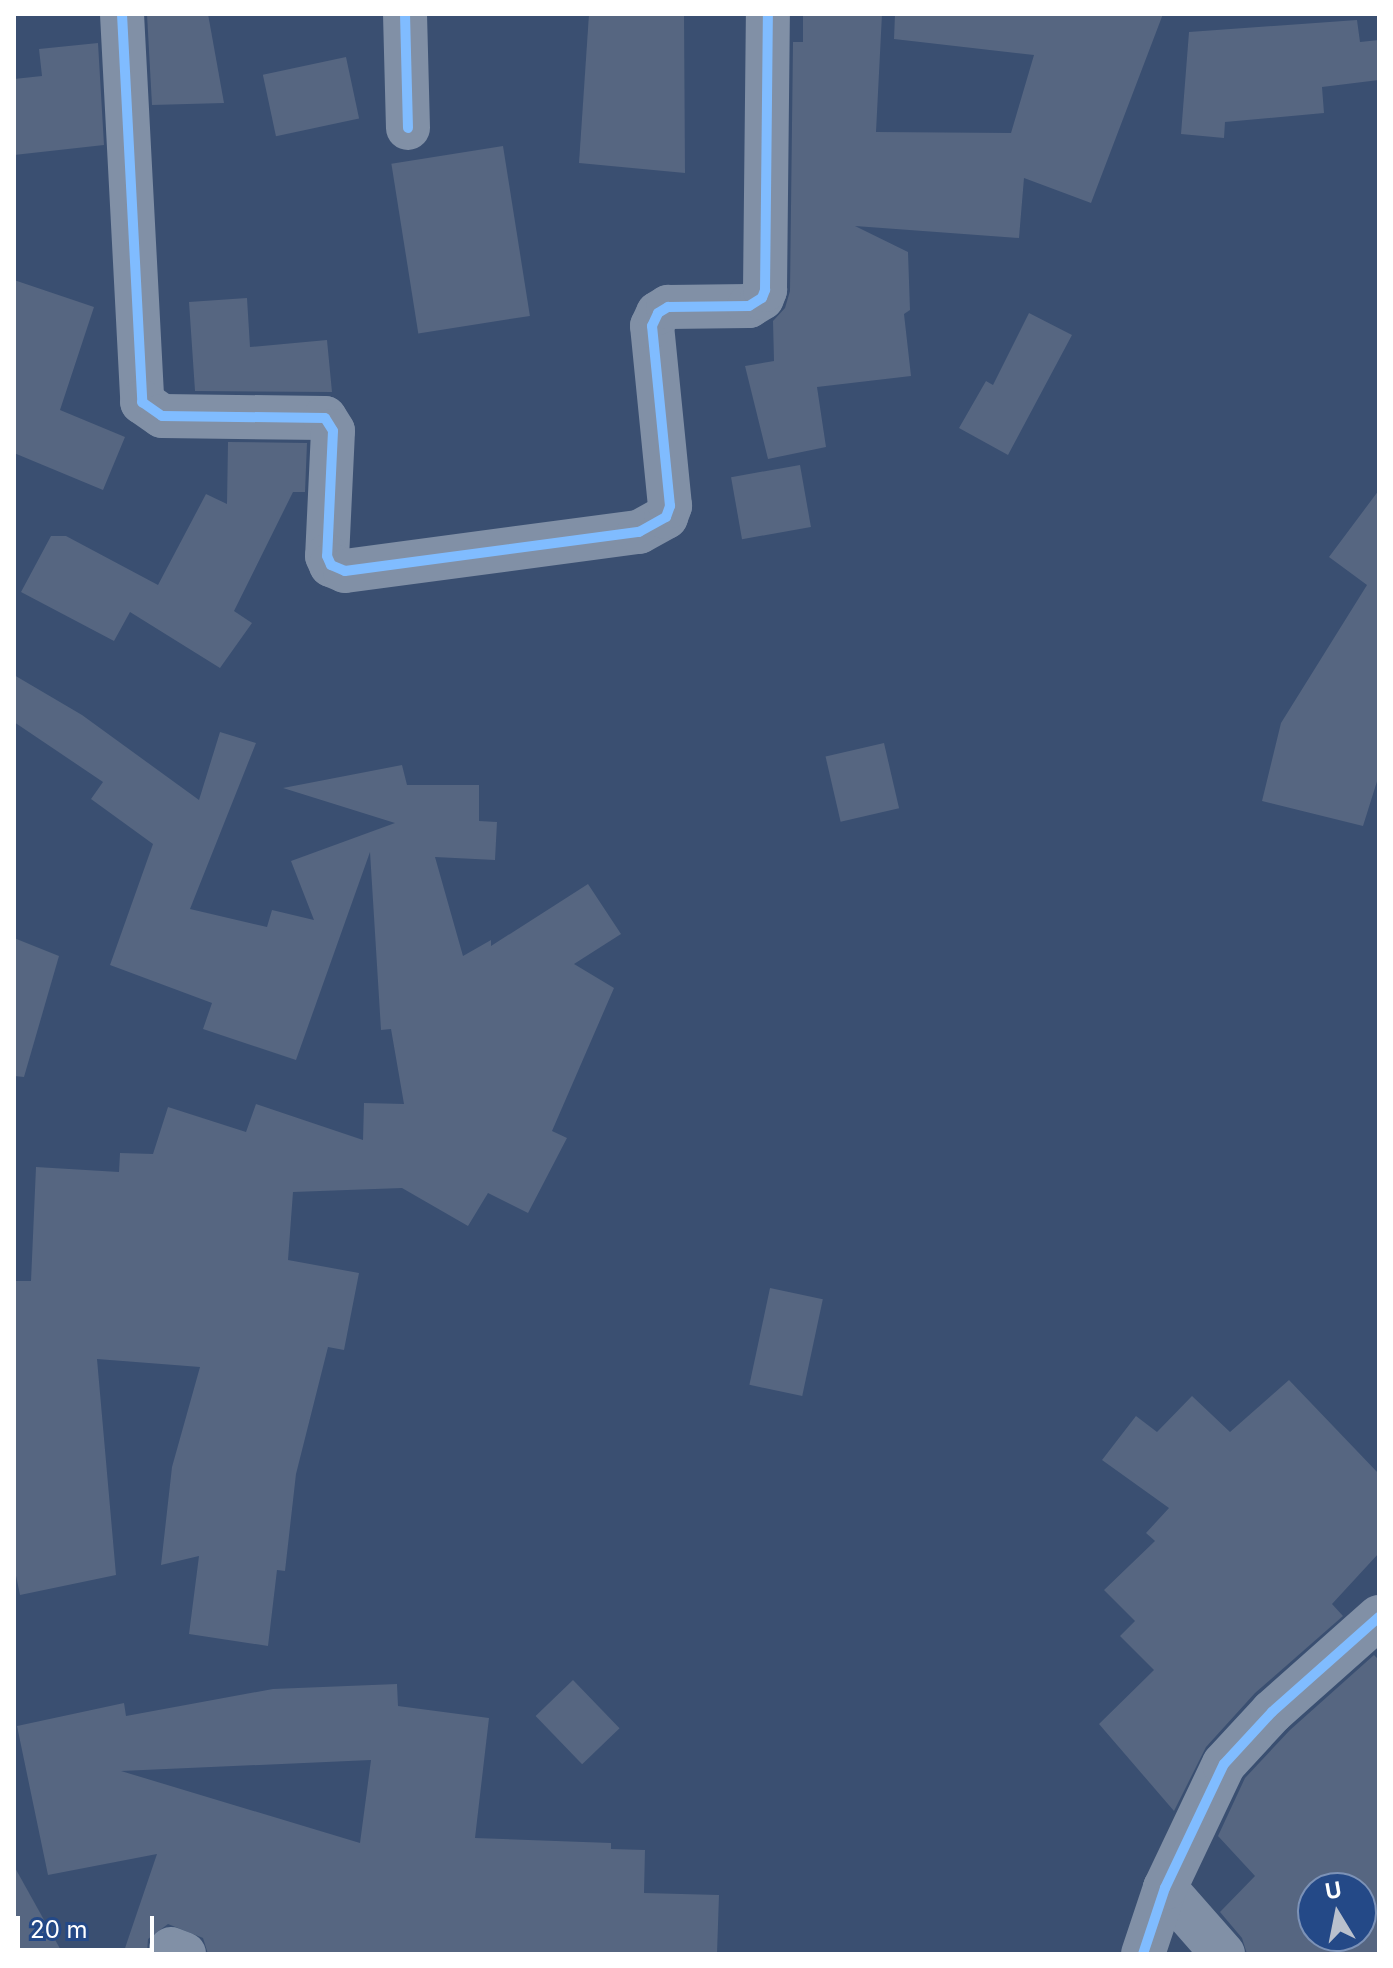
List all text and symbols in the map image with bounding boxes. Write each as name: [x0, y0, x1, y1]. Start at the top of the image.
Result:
north arrow: [1297, 1872, 1377, 1952]
text: U: [1323, 1876, 1343, 1905]
scale bar: [20, 1900, 158, 1950]
text: 20 m: [30, 1915, 88, 1944]

